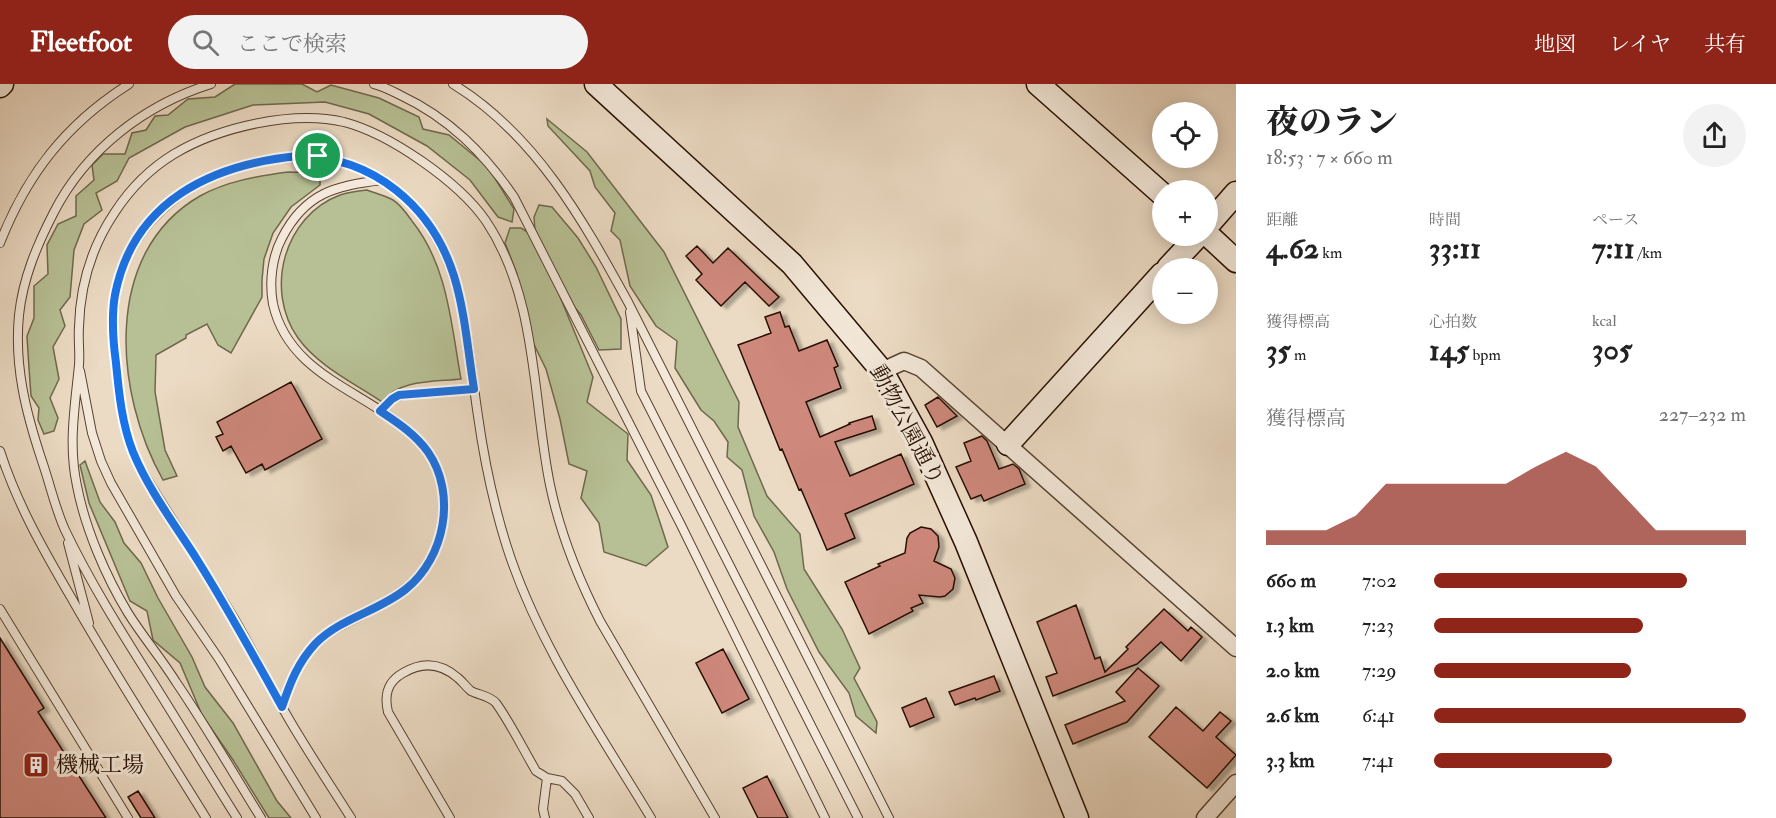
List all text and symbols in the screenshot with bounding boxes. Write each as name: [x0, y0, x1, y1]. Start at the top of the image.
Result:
search box: [168, 15, 588, 69]
text: Fleetfoot: [30, 25, 132, 60]
icon: search: [189, 26, 222, 59]
text: ここで検索: [237, 30, 347, 58]
text: 地図: [1534, 31, 1576, 58]
text: レイヤ: [1609, 31, 1671, 58]
text: 共有: [1704, 31, 1746, 58]
map controls: [1152, 102, 1218, 324]
button: locate: [1152, 102, 1218, 168]
text: 夜のラン: [1266, 102, 1398, 143]
button: share: [1683, 104, 1746, 167]
pin: [292, 130, 343, 181]
icon: arrive: [301, 139, 334, 172]
text: 18:53 · 7 × 660 m: [1266, 145, 1393, 170]
button: +: [1152, 180, 1218, 246]
text: 距離: [1266, 210, 1298, 230]
text: 時間: [1429, 210, 1461, 230]
text: ペース: [1592, 210, 1639, 230]
text: 4.62: [1266, 230, 1319, 267]
text: 33:11: [1429, 230, 1481, 267]
text: 7:11: [1592, 230, 1635, 267]
text: km: [1319, 243, 1342, 263]
text: /km: [1635, 243, 1662, 263]
button: −: [1152, 258, 1218, 324]
text: kcal: [1592, 311, 1617, 331]
text: 獲得標高: [1266, 312, 1330, 332]
text: 心拍数: [1429, 312, 1477, 332]
text: 305: [1592, 331, 1632, 368]
text: 35: [1266, 332, 1291, 369]
text: 145: [1429, 332, 1469, 369]
text: m: [1291, 345, 1306, 365]
text: bpm: [1469, 345, 1501, 365]
street label: 動物公園通り: [864, 360, 950, 490]
text: 227–232 m: [1659, 402, 1746, 427]
text: 獲得標高: [1266, 406, 1346, 431]
text: 660 m: [1266, 568, 1316, 593]
text: 7:02: [1362, 568, 1397, 593]
text: 1.3 km: [1266, 613, 1314, 638]
text: 7:23: [1362, 613, 1394, 638]
text: 2.0 km: [1266, 658, 1320, 683]
text: 7:29: [1362, 658, 1397, 683]
text: 2.6 km: [1266, 703, 1319, 728]
text: 6:41: [1362, 703, 1395, 728]
text: 3.3 km: [1266, 748, 1314, 773]
text: 7:41: [1362, 748, 1394, 773]
building icon: 機械工場: [21, 750, 51, 780]
place label: 機械工場: [56, 751, 144, 779]

